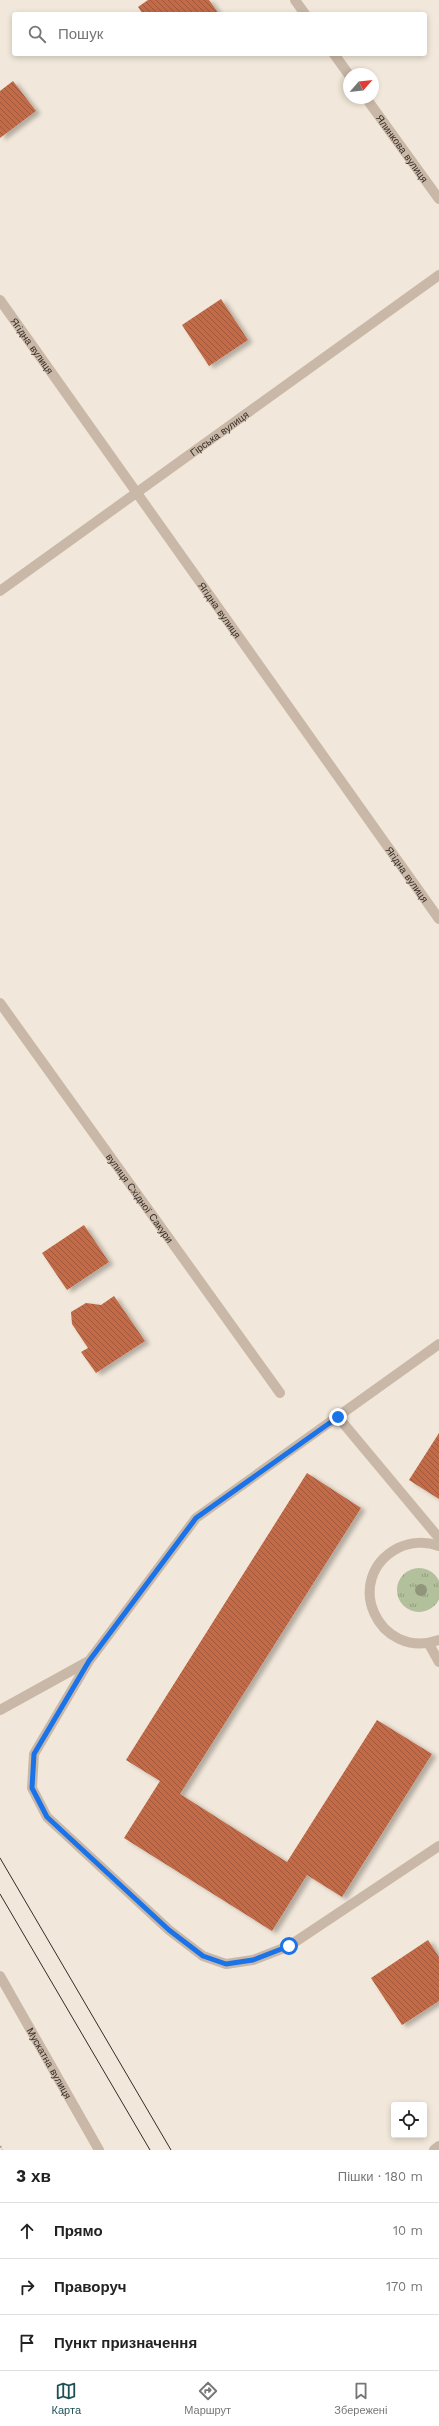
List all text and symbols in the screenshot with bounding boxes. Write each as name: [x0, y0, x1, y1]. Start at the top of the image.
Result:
search box: [12, 12, 427, 56]
icon: search: [26, 23, 48, 45]
text: Пошук: [58, 25, 103, 43]
north arrow: [343, 68, 379, 104]
street label: Ялинкова вулиця: [374, 112, 430, 184]
street label: Ягідна вулиця: [9, 316, 56, 376]
street label: Гірська вулиця: [188, 408, 251, 458]
street label: Ягідна вулиця: [196, 580, 243, 640]
street label: Ягідна вулиця: [384, 844, 431, 904]
street label: вулиця Східної Сакури: [104, 1151, 176, 1245]
route end: [329, 1408, 347, 1426]
route start: [280, 1937, 298, 1955]
street label: Мускатна вулиця: [25, 2025, 74, 2100]
map controls: [391, 2102, 427, 2138]
button: locate: [391, 2102, 427, 2138]
text: 3 хв: [16, 2166, 51, 2186]
text: Пішки · 180 m: [338, 2169, 423, 2184]
icon: ahead: [16, 2220, 38, 2242]
text: Прямо: [54, 2222, 103, 2240]
text: 10 m: [393, 2223, 423, 2238]
icon: right: [16, 2276, 38, 2298]
text: Праворуч: [54, 2278, 127, 2296]
text: 170 m: [386, 2279, 423, 2294]
icon: arrive: [16, 2332, 38, 2354]
text: Пункт призначення: [54, 2334, 197, 2352]
tab: Карта: [52, 2380, 81, 2417]
tab: Маршрут: [184, 2380, 231, 2417]
tab: Збережені: [334, 2380, 387, 2417]

